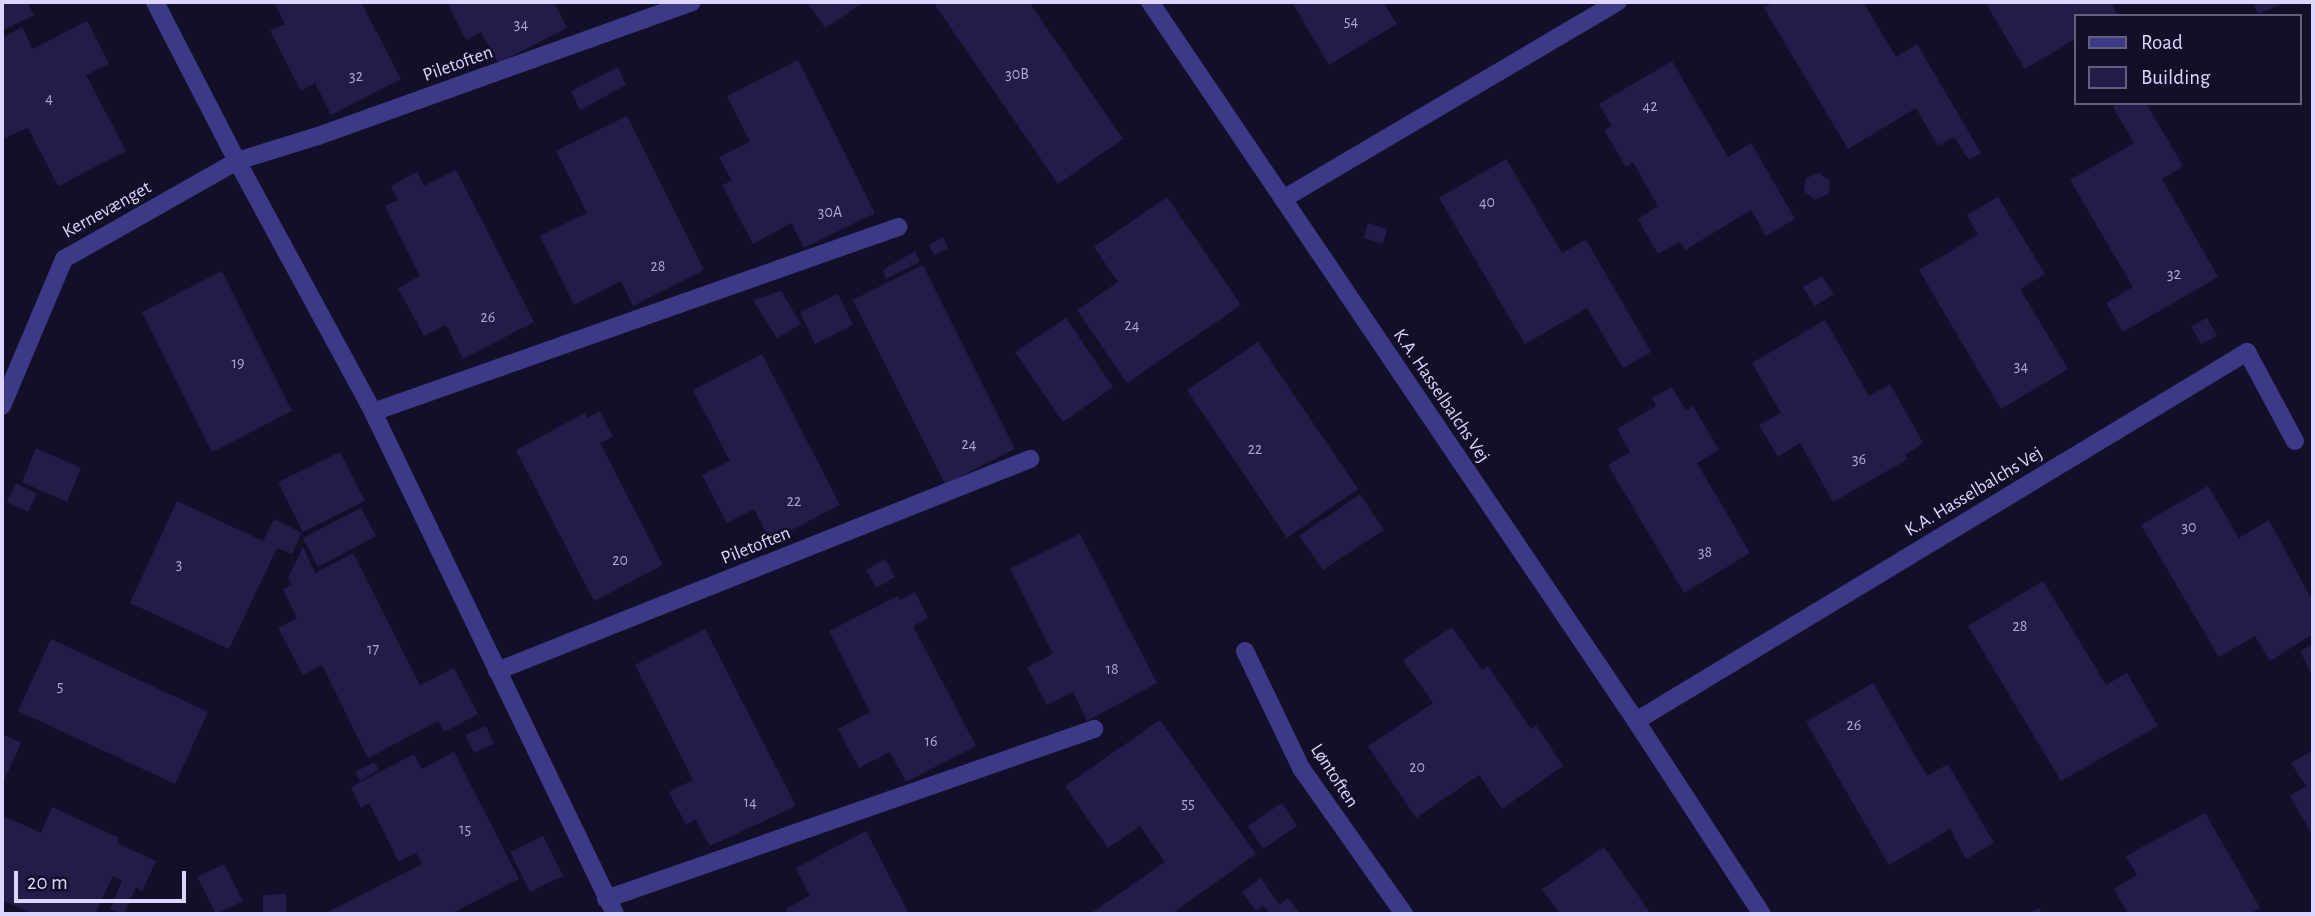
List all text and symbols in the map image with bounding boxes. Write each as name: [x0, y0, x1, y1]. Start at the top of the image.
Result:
house number: 54: [1344, 11, 1358, 31]
house number: 34: [514, 14, 528, 34]
legend: [2074, 14, 2301, 105]
text: Road: [2141, 32, 2183, 53]
street label: Piletoften: [420, 41, 496, 87]
house number: 30B: [1005, 64, 1029, 84]
house number: 32: [349, 66, 363, 86]
text: Building: [2141, 67, 2210, 88]
house number: 4: [45, 88, 53, 108]
house number: 42: [1643, 96, 1657, 116]
street label: Kernevænget: [59, 176, 155, 244]
house number: 40: [1479, 192, 1495, 212]
house number: 30A: [818, 202, 842, 222]
house number: 28: [651, 256, 665, 276]
house number: 32: [2167, 264, 2181, 284]
house number: 26: [481, 307, 495, 327]
house number: 24: [1125, 315, 1139, 335]
street label: K.A. Hasselbalchs Vej: [1388, 325, 1494, 467]
house number: 19: [231, 353, 245, 373]
house number: 34: [2014, 356, 2028, 376]
house number: 24: [962, 434, 976, 454]
house number: 22: [1248, 439, 1262, 459]
street label: K.A. Hasselbalchs Vej: [1901, 442, 2047, 542]
house number: 36: [1852, 449, 1866, 469]
house number: 22: [787, 491, 801, 511]
house number: 30: [2181, 517, 2197, 537]
street label: Piletoften: [718, 522, 794, 570]
house number: 38: [1698, 542, 1712, 562]
house number: 20: [612, 550, 628, 570]
house number: 3: [176, 554, 182, 574]
house number: 28: [2013, 616, 2027, 636]
house number: 17: [367, 639, 379, 659]
house number: 18: [1105, 659, 1119, 679]
house number: 5: [57, 676, 63, 696]
house number: 26: [1847, 715, 1861, 735]
house number: 16: [924, 731, 938, 751]
street label: Løntoften: [1305, 740, 1363, 812]
house number: 20: [1409, 757, 1425, 777]
house number: 14: [743, 792, 757, 812]
house number: 55: [1181, 793, 1195, 813]
house number: 15: [459, 819, 471, 839]
scale bar: [18, 856, 189, 900]
text: 20 m: [27, 872, 68, 893]

